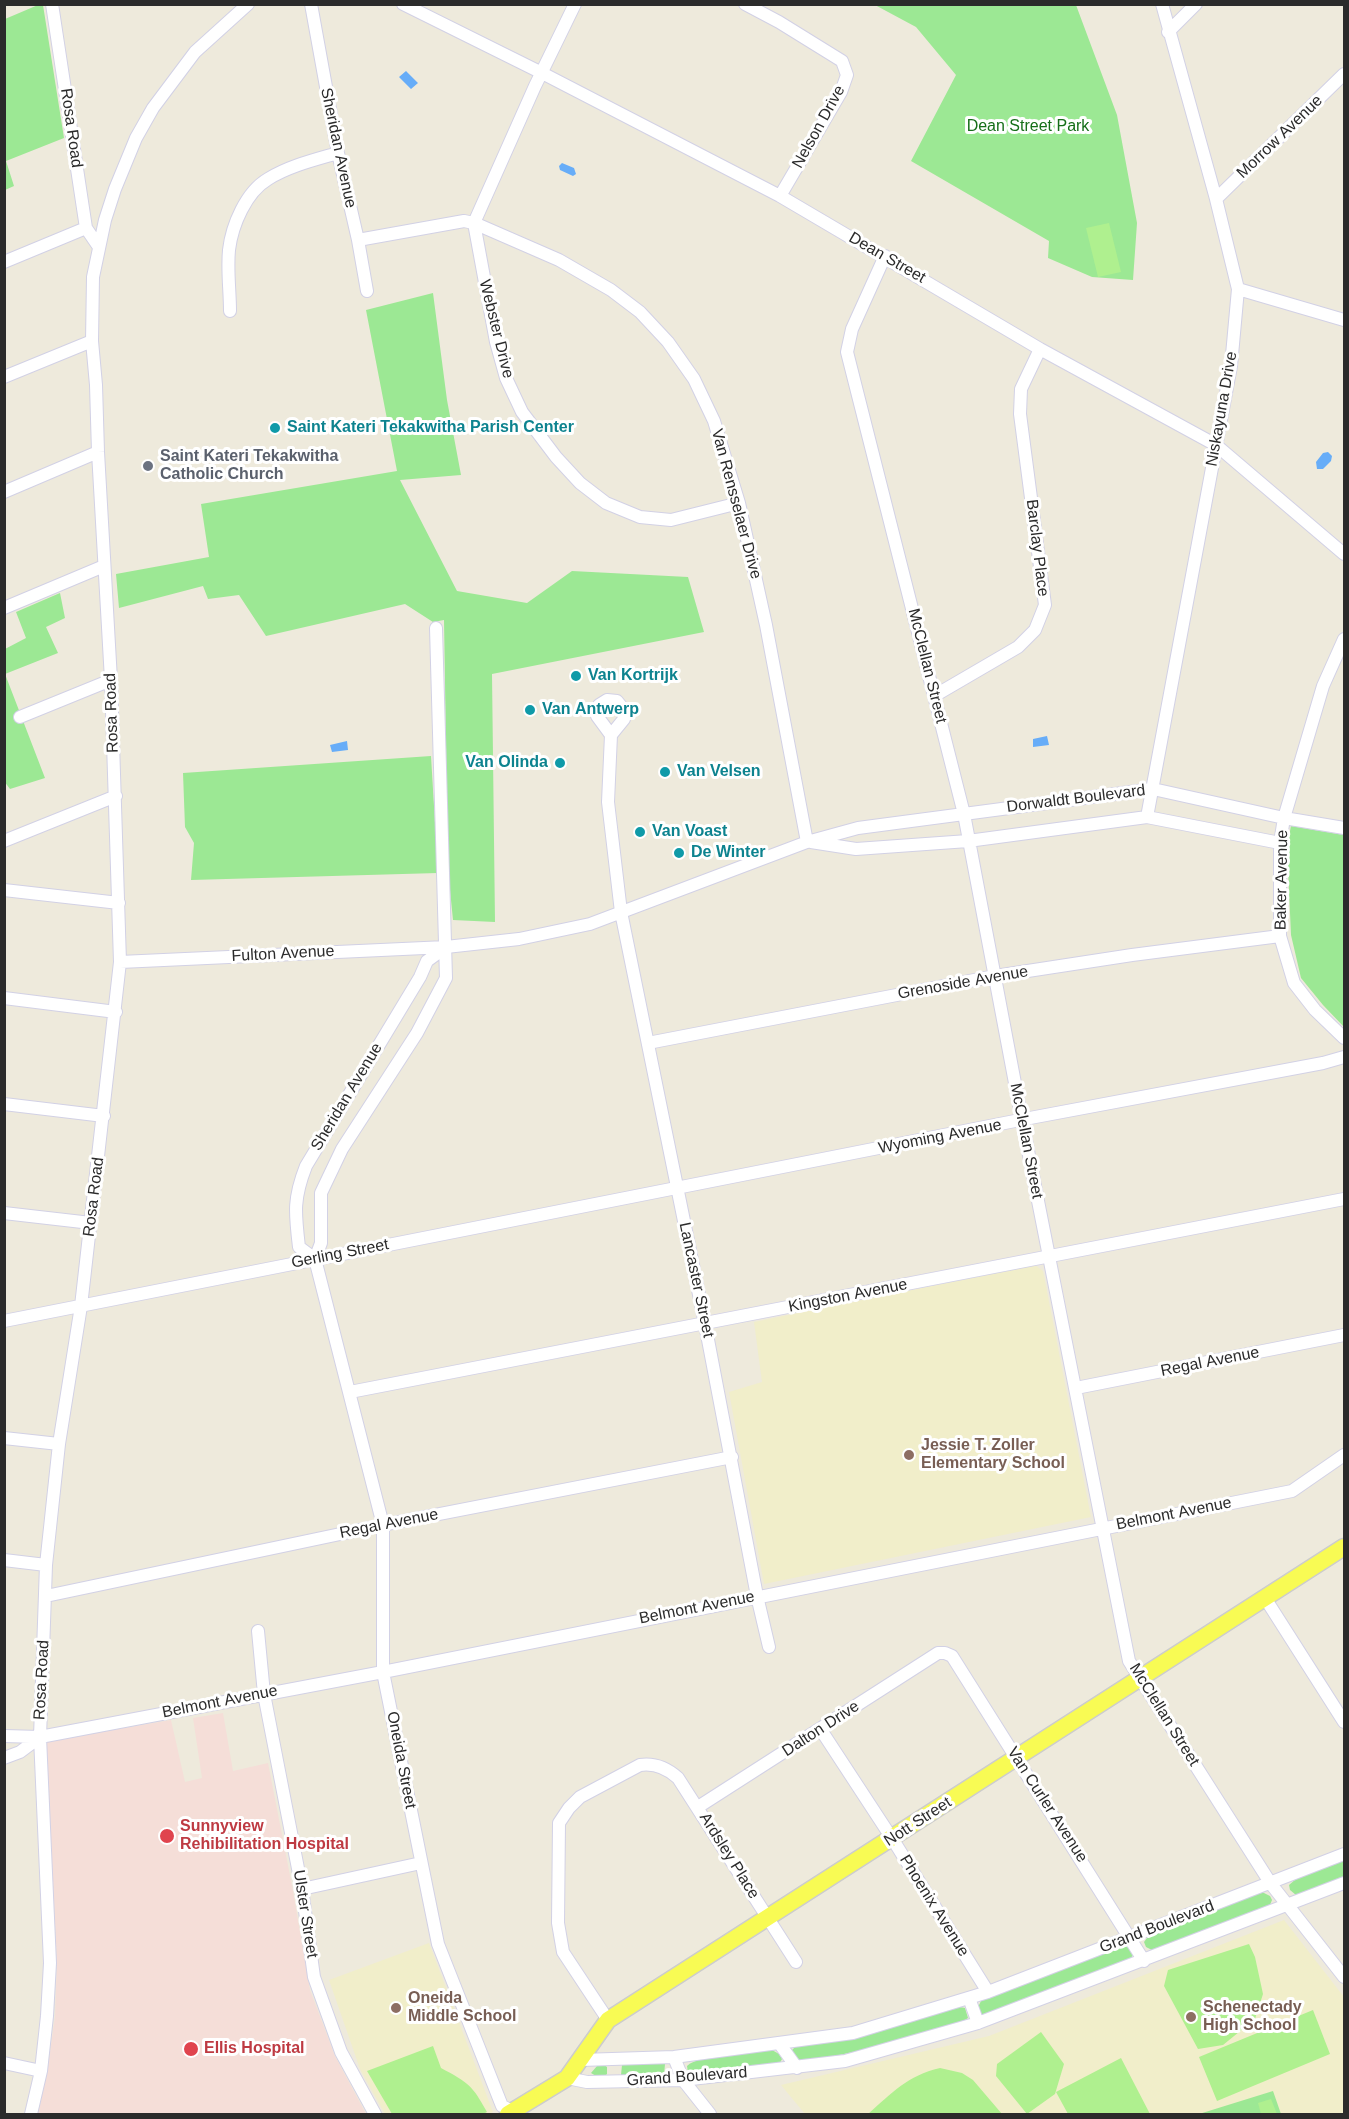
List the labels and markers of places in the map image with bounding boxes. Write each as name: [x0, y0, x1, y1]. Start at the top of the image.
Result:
place label: Saint Kateri Tekakwitha Parish Center: [287, 418, 574, 438]
marker: Saint Kateri Tekakwitha Parish Center: [268, 421, 282, 435]
place label: Saint Kateri Tekakwitha Catholic Church: [160, 447, 338, 485]
marker: Saint Kateri Tekakwitha Catholic Church: [141, 459, 155, 473]
place label: Van Kortrijk: [588, 666, 678, 686]
marker: Van Kortrijk: [569, 669, 583, 683]
place label: Van Antwerp: [542, 700, 639, 720]
marker: Van Antwerp: [523, 703, 537, 717]
place label: Van Olinda: [465, 753, 548, 773]
marker: Van Olinda: [553, 756, 567, 770]
place label: Van Velsen: [677, 762, 761, 782]
marker: Van Velsen: [658, 765, 672, 779]
place label: Van Voast: [652, 822, 727, 842]
marker: Van Voast: [633, 825, 647, 839]
place label: De Winter: [691, 843, 766, 863]
marker: De Winter: [672, 846, 686, 860]
place label: Jessie T. Zoller Elementary School: [921, 1436, 1065, 1474]
marker: Jessie T. Zoller Elementary School: [902, 1448, 916, 1462]
place label: Sunnyview Rehibilitation Hospital: [180, 1817, 349, 1855]
marker: Sunnyview Rehibilitation Hospital: [158, 1827, 176, 1845]
place label: Oneida Middle School: [408, 1989, 516, 2027]
place label: Schenectady High School: [1203, 1998, 1302, 2036]
marker: Oneida Middle School: [389, 2001, 403, 2015]
marker: Schenectady High School: [1184, 2010, 1198, 2024]
place label: Ellis Hospital: [204, 2039, 304, 2059]
marker: Ellis Hospital: [182, 2040, 200, 2058]

